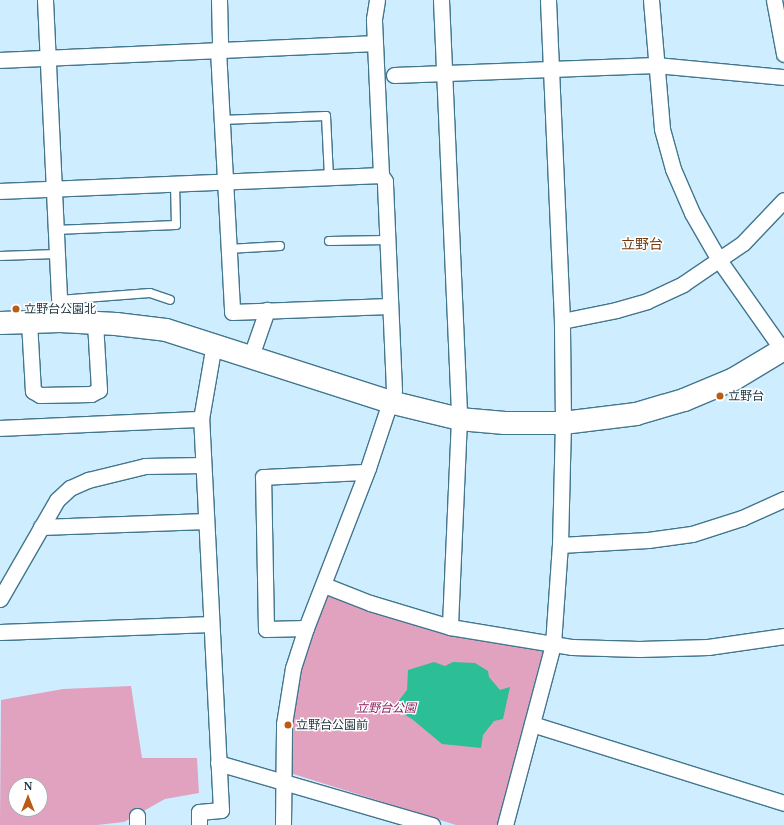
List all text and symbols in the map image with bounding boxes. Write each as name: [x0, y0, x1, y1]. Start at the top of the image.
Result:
district label: 立野台: [621, 236, 663, 252]
place label: 立野台公園北: [24, 302, 96, 316]
marker: 立野台公園北: [11, 304, 21, 314]
place label: 立野台: [728, 389, 764, 403]
marker: 立野台: [715, 391, 725, 401]
park label: 立野台公園: [356, 701, 416, 715]
place label: 立野台公園前: [296, 718, 368, 732]
marker: 立野台公園前: [283, 720, 293, 730]
north arrow: [8, 777, 48, 817]
text: N: [24, 778, 32, 793]

